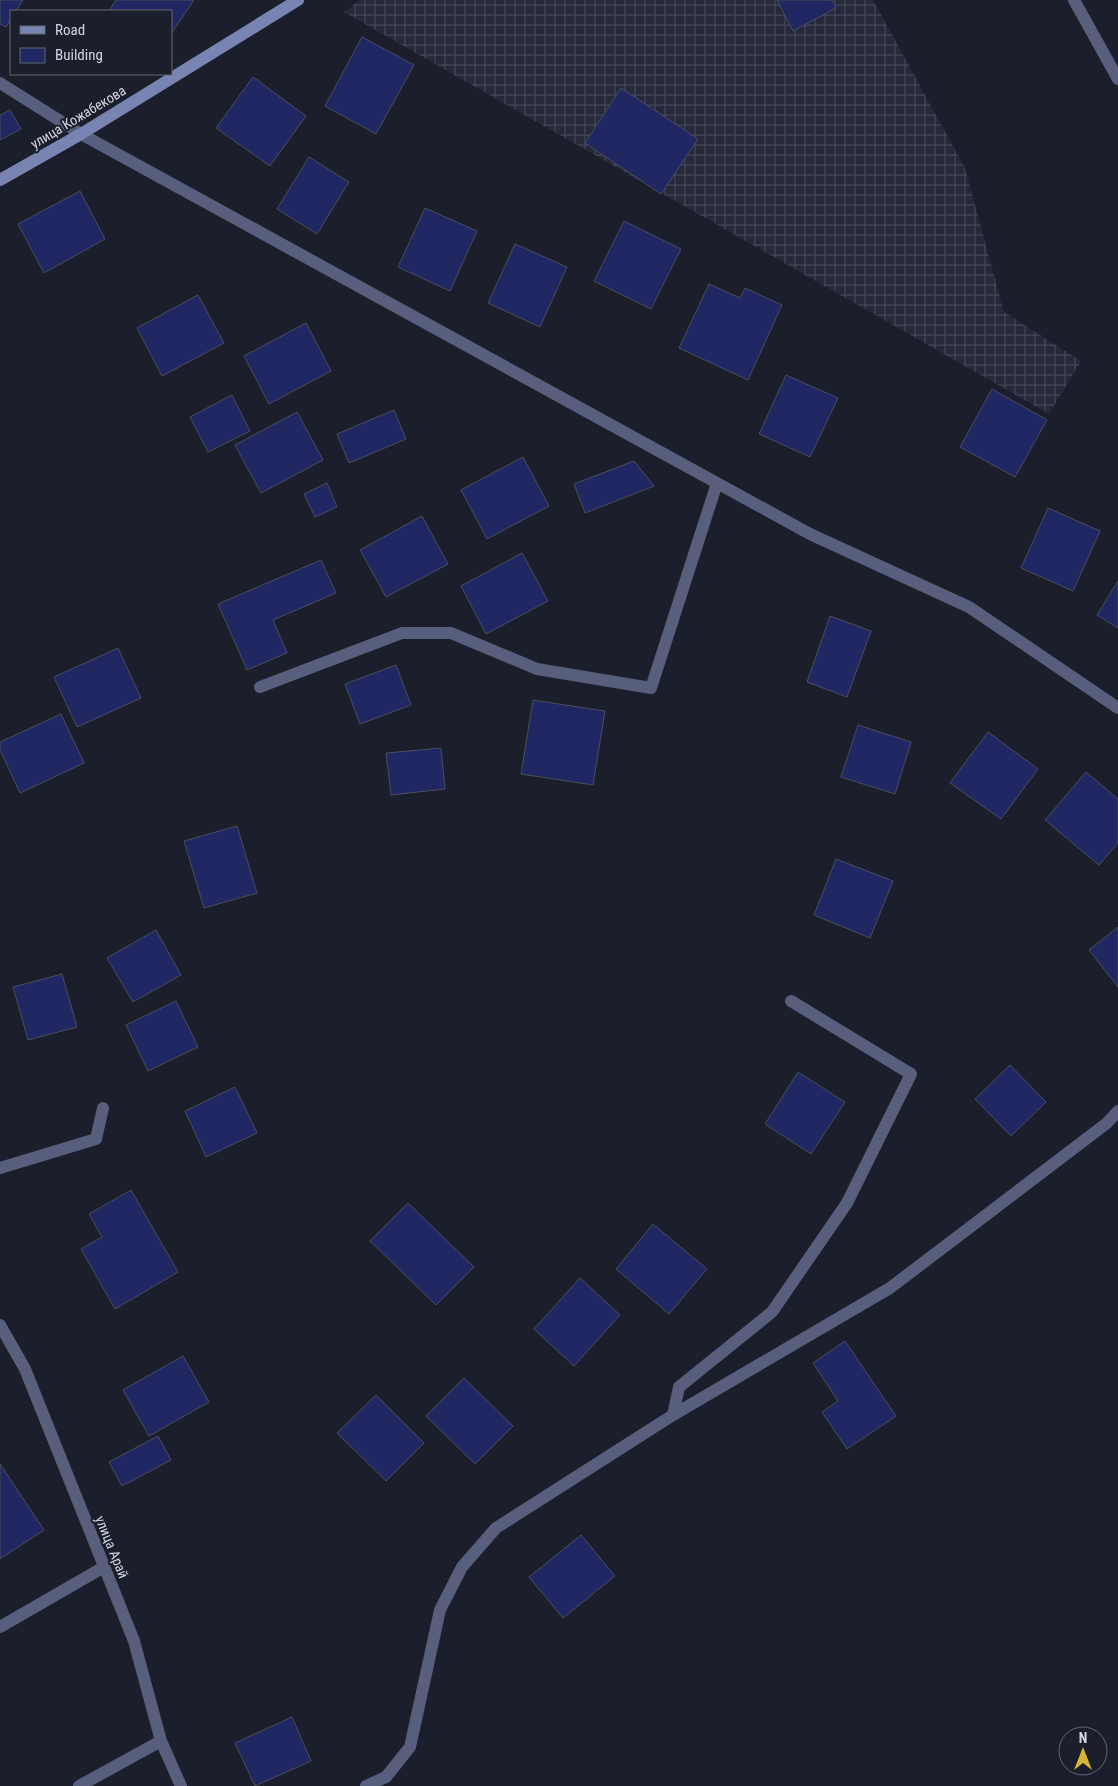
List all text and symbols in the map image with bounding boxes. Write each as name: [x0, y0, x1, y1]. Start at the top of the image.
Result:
legend: [10, 10, 172, 75]
text: Road: [55, 21, 85, 39]
text: Building: [55, 46, 103, 64]
street label: улица Кожабекова: [27, 82, 129, 152]
street label: улица Арай: [92, 1513, 132, 1581]
north arrow: [1058, 1726, 1108, 1776]
text: N: [1079, 1730, 1087, 1746]

